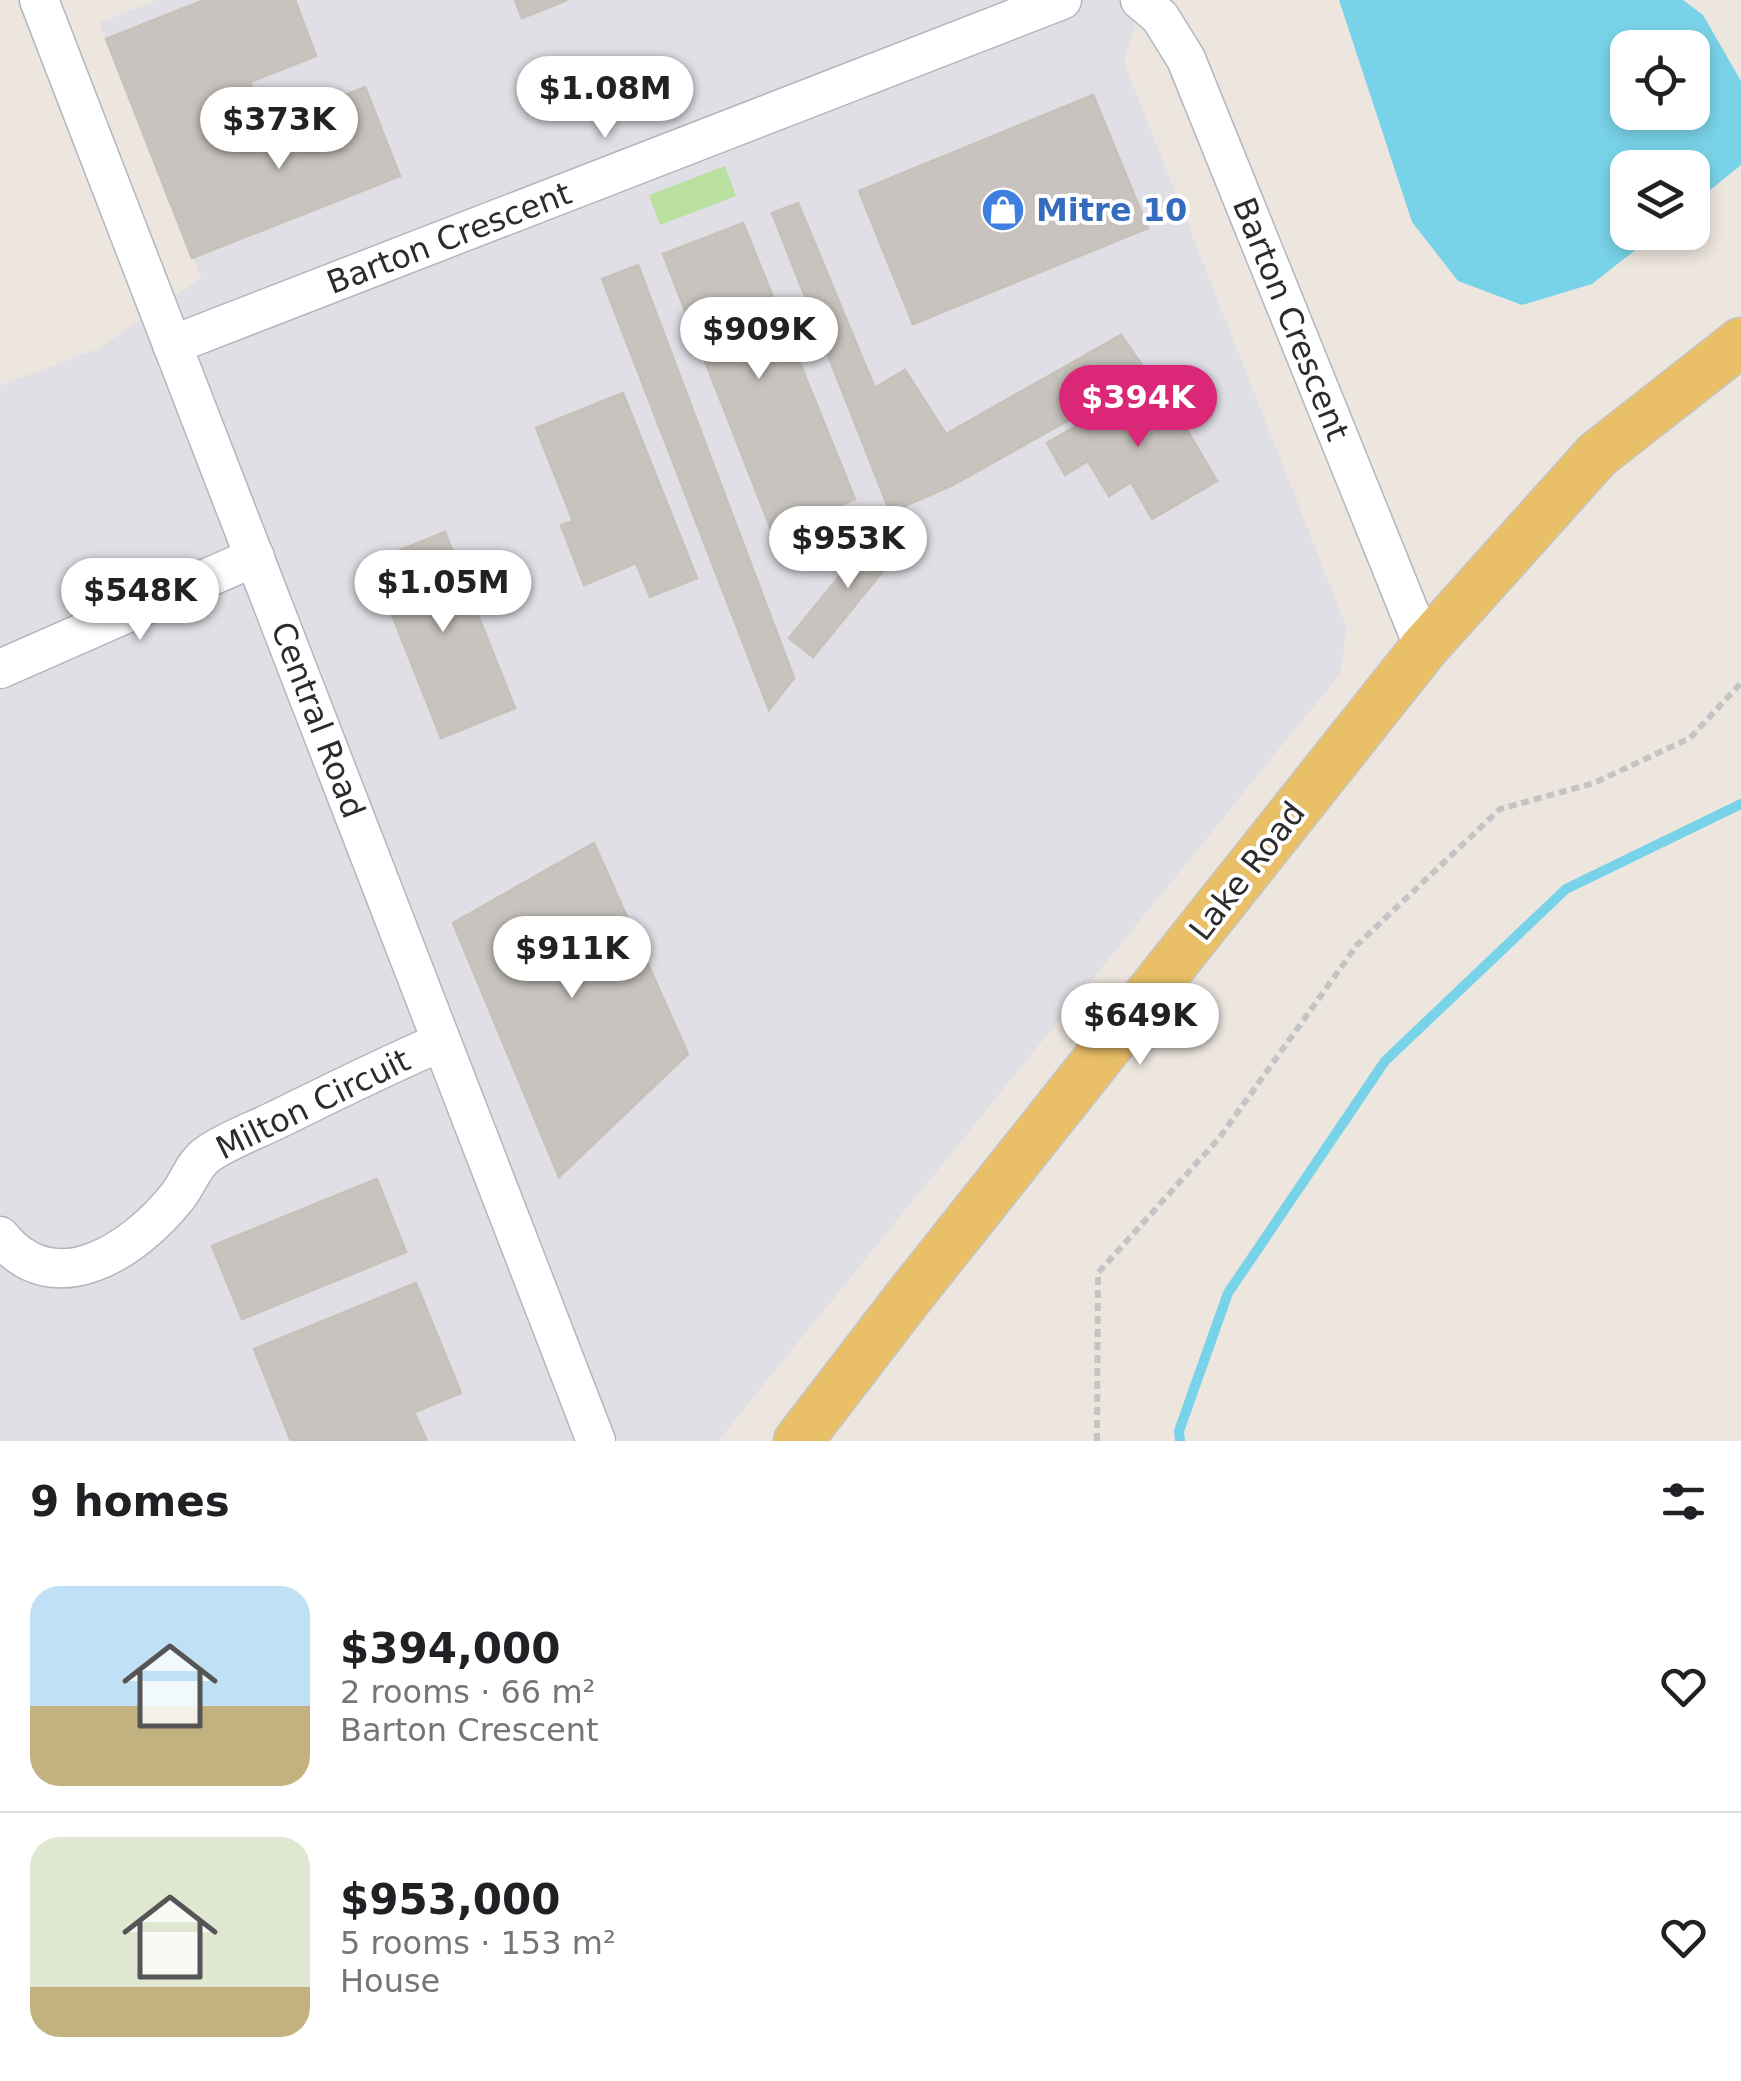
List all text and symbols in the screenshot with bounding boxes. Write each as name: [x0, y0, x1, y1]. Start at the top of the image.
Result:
map controls: [1610, 30, 1710, 250]
button: locate: [1610, 30, 1710, 130]
pin: $1.08M: [524, 56, 686, 141]
text: $1.08M: [538, 69, 672, 107]
pin: $373K: [209, 87, 349, 172]
text: $373K: [222, 100, 336, 138]
button: layers: [1610, 150, 1710, 250]
street label: Barton Crescent: [321, 174, 577, 302]
shop icon: Mitre 10: [980, 187, 1026, 233]
place label: Mitre 10: [1036, 191, 1187, 229]
street label: Barton Crescent: [1225, 192, 1357, 446]
pin: $909K: [689, 297, 829, 382]
text: $909K: [702, 310, 816, 348]
pin: $394K: [1068, 365, 1208, 450]
text: $394K: [1081, 378, 1195, 416]
pin: $953K: [778, 506, 918, 591]
text: $953K: [791, 519, 905, 557]
pin: $1.05M: [362, 550, 524, 635]
pin: $548K: [70, 558, 210, 643]
text: $1.05M: [376, 563, 510, 601]
text: $548K: [83, 571, 197, 609]
street label: Central Road: [263, 617, 373, 823]
street label: Lake Road: [1181, 794, 1313, 948]
pin: $911K: [502, 916, 642, 1001]
text: $911K: [515, 929, 629, 967]
pin: $649K: [1070, 983, 1210, 1068]
text: $649K: [1083, 996, 1197, 1034]
street label: Milton Circuit: [210, 1041, 416, 1167]
icon: filters: [1656, 1474, 1711, 1529]
text: 9 homes: [30, 1477, 230, 1526]
text: $394,000: [340, 1624, 561, 1673]
icon: home: [110, 1626, 230, 1746]
icon: heart: [1656, 1659, 1711, 1714]
text: 2 rooms · 66 m²: [340, 1673, 595, 1711]
text: Barton Crescent: [340, 1711, 599, 1749]
text: $953,000: [340, 1875, 561, 1924]
icon: home: [110, 1877, 230, 1997]
icon: heart: [1656, 1910, 1711, 1965]
text: 5 rooms · 153 m²: [340, 1924, 616, 1962]
text: House: [340, 1962, 440, 2000]

